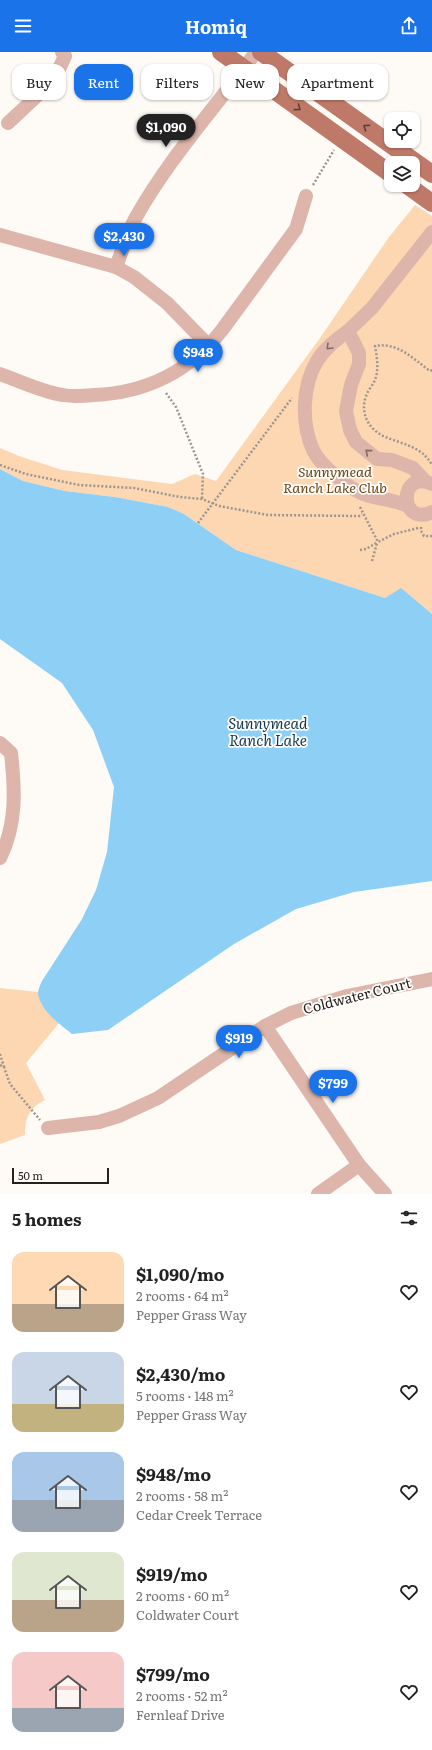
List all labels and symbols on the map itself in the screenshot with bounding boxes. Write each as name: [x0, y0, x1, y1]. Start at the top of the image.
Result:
one-way arrow: [294, 103, 301, 110]
pin: $1,090: [133, 114, 199, 148]
one-way arrow: [363, 124, 370, 132]
pin: $2,430: [91, 223, 157, 257]
pin: $948: [174, 339, 222, 373]
one-way arrow: [326, 342, 334, 350]
one-way arrow: [365, 449, 373, 456]
park label: Sunnymead Ranch Lake Club: [283, 461, 387, 497]
water label: Sunnymead Ranch Lake: [228, 711, 308, 751]
street label: Coldwater Court: [301, 972, 413, 1018]
pin: $919: [215, 1025, 263, 1059]
pin: $799: [309, 1070, 357, 1104]
scale bar: [12, 1166, 109, 1185]

